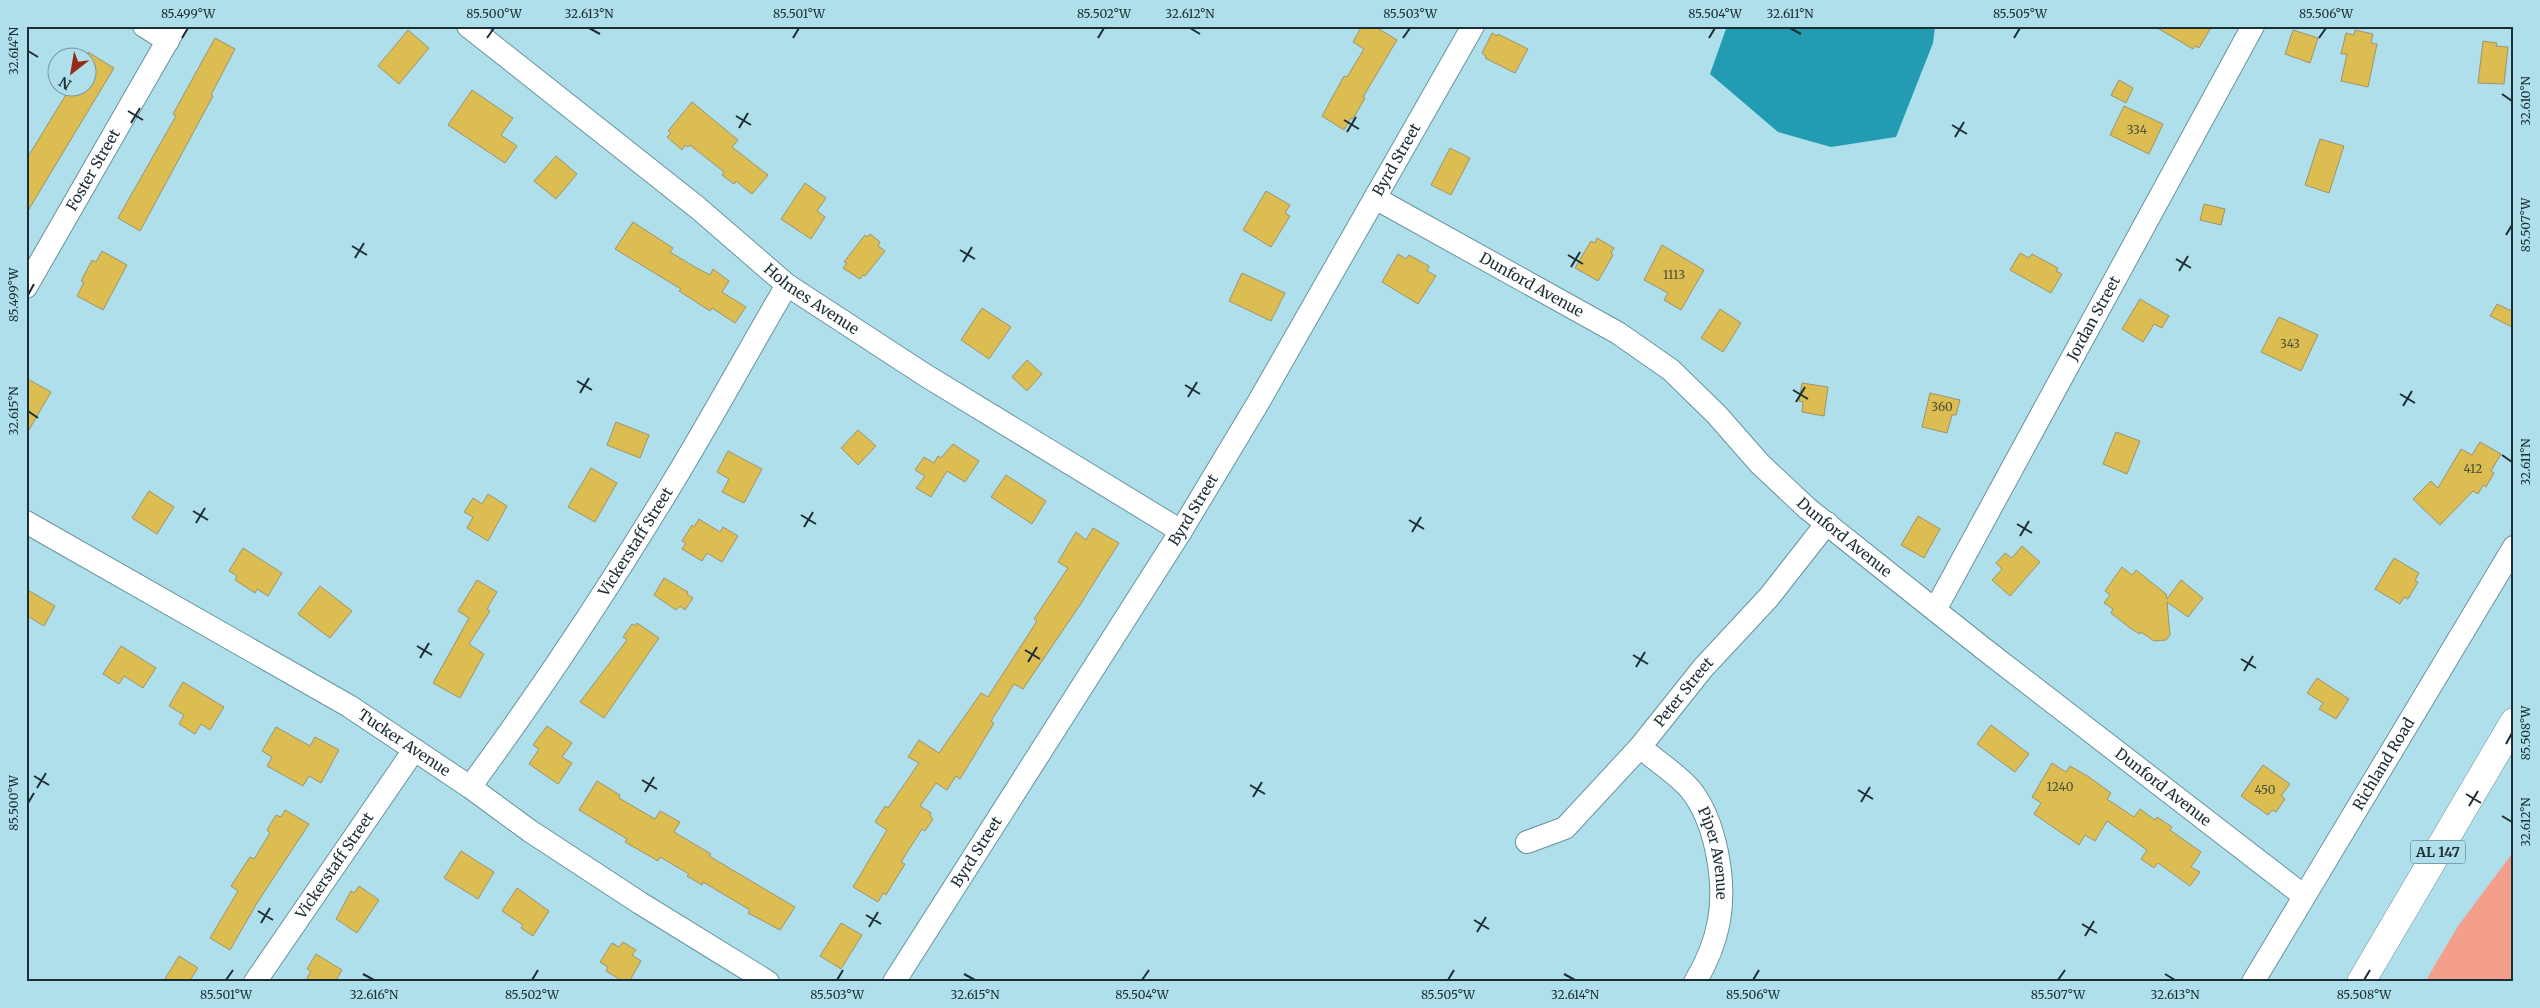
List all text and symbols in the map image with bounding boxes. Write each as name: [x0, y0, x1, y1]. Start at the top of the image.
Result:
text: 85.499°W: [161, 6, 216, 21]
text: 85.500°W: [466, 6, 523, 21]
text: 32.613°N: [565, 6, 614, 21]
text: 85.501°W: [773, 6, 826, 21]
text: 85.502°W: [1077, 6, 1132, 21]
text: 32.612°N: [1165, 6, 1215, 21]
text: 85.503°W: [1383, 6, 1438, 21]
text: 85.504°W: [1688, 6, 1743, 21]
text: 32.611°N: [1767, 6, 1814, 21]
text: 85.505°W: [1993, 6, 2048, 21]
text: 85.506°W: [2299, 6, 2354, 21]
text: 32.614°N: [6, 26, 21, 75]
north arrow: [48, 48, 98, 98]
text: N: [56, 73, 75, 94]
text: 32.610°N: [2518, 75, 2533, 126]
street label: Byrd Street: [1368, 120, 1425, 199]
house number: 334: [2127, 122, 2148, 137]
street label: Foster Street: [62, 125, 124, 214]
text: 85.507°W: [2518, 197, 2533, 252]
street label: Dunford Avenue: [1476, 248, 1587, 321]
street label: Holmes Avenue: [760, 259, 863, 338]
text: 85.499°W: [6, 267, 21, 322]
house number: 1113: [1663, 267, 1685, 282]
street label: Jordan Street: [2062, 272, 2124, 365]
house number: 343: [2280, 336, 2300, 351]
text: 32.615°N: [6, 386, 21, 435]
house number: 360: [1931, 399, 1953, 414]
text: 32.611°N: [2518, 438, 2533, 485]
house number: 412: [2464, 461, 2482, 476]
street label: Byrd Street: [1164, 470, 1222, 549]
street label: Vickerstaff Street: [593, 484, 677, 600]
street label: Dunford Avenue: [1793, 493, 1896, 581]
street label: Peter Street: [1650, 653, 1717, 731]
street label: Tucker Avenue: [355, 705, 454, 780]
text: 85.508°W: [2518, 705, 2533, 760]
street label: Richland Road: [2348, 714, 2418, 814]
street label: Dunford Avenue: [2111, 744, 2215, 830]
text: 85.500°W: [6, 774, 21, 831]
house number: 1240: [2046, 779, 2074, 794]
house number: 450: [2255, 782, 2276, 797]
text: 32.612°N: [2518, 797, 2533, 847]
street label: Piper Avenue: [1694, 803, 1731, 900]
street label: Vickerstaff Street: [291, 808, 378, 923]
street label: Byrd Street: [947, 813, 1006, 891]
road number: AL 147: [2410, 840, 2466, 864]
text: 85.501°W: [200, 987, 253, 1002]
text: 32.616°N: [350, 987, 399, 1002]
text: 85.502°W: [505, 987, 560, 1002]
text: 85.503°W: [810, 987, 865, 1002]
text: 32.615°N: [951, 987, 1000, 1002]
text: 85.504°W: [1115, 987, 1170, 1002]
text: 85.505°W: [1421, 987, 1476, 1002]
text: 32.614°N: [1551, 987, 1600, 1002]
text: 85.506°W: [1726, 987, 1781, 1002]
text: 85.507°W: [2031, 987, 2086, 1002]
text: 32.613°N: [2151, 987, 2200, 1002]
text: 85.508°W: [2337, 987, 2392, 1002]

